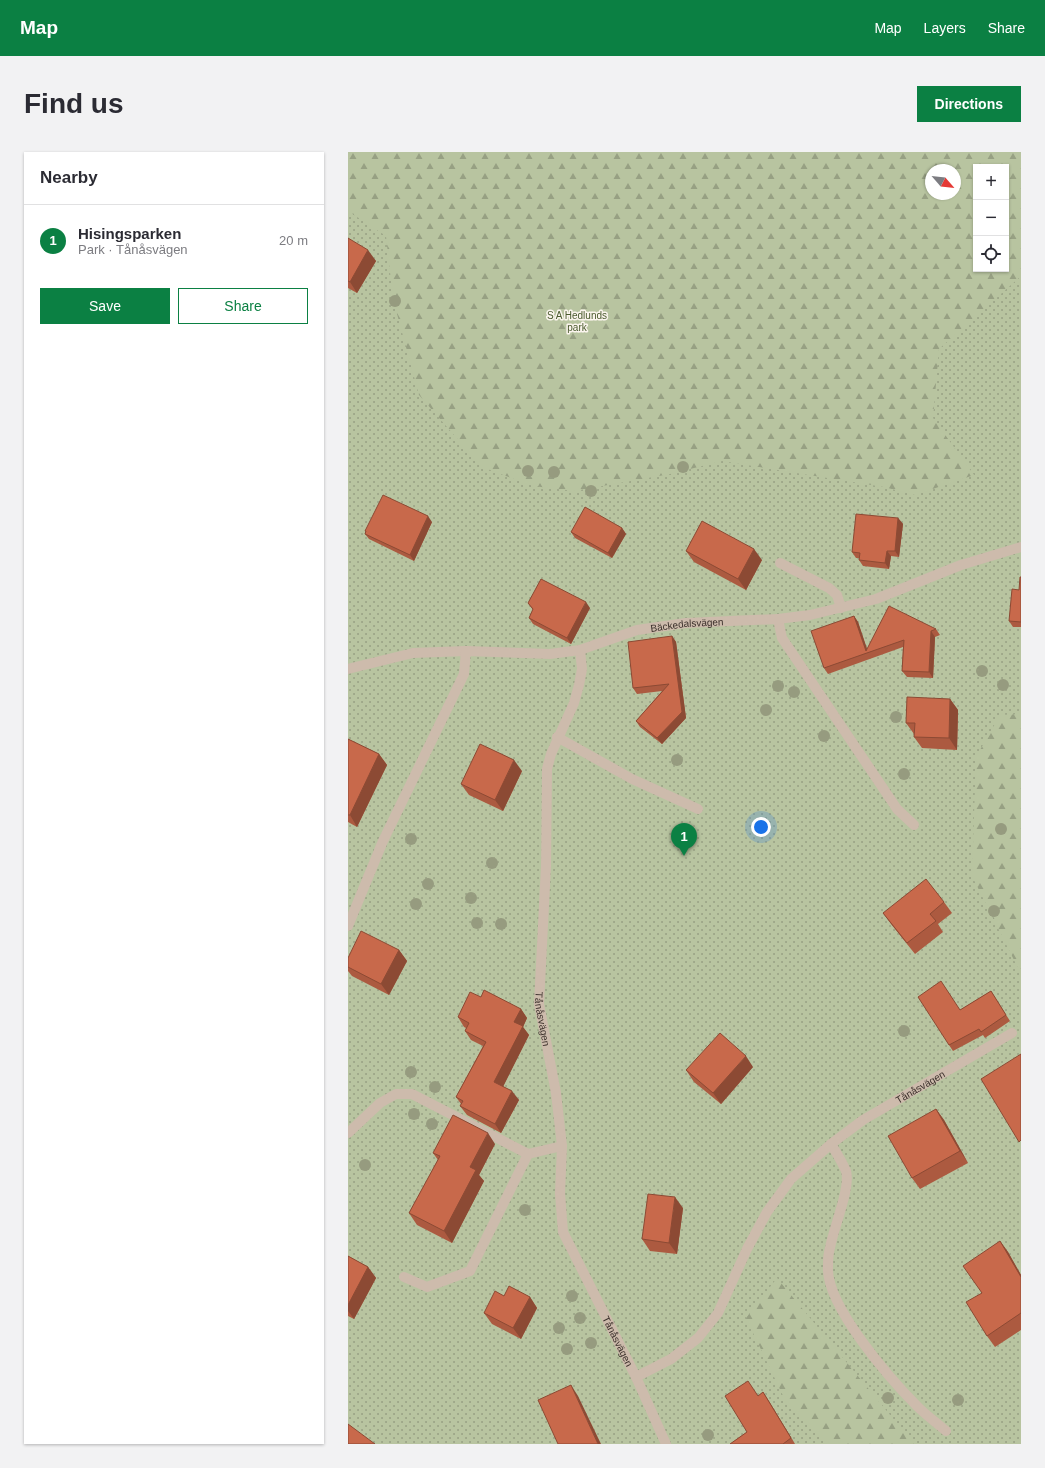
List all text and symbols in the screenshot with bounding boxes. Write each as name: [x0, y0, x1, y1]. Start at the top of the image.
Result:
text: Map: [20, 17, 58, 38]
text: Map: [874, 20, 902, 36]
text: Layers: [924, 20, 966, 36]
text: Share: [988, 20, 1025, 36]
button: Directions: [917, 86, 1021, 122]
text: Find us: [24, 88, 124, 119]
north arrow: [925, 164, 961, 200]
map controls: [973, 164, 1009, 272]
button: +: [973, 164, 1009, 200]
text: Nearby: [40, 168, 98, 187]
button: −: [973, 200, 1009, 236]
text: Hisingsparken: [78, 225, 181, 242]
text: 1: [49, 233, 57, 248]
text: 20 m: [279, 233, 308, 248]
button: locate: [973, 236, 1009, 272]
text: Park · Tånåsvägen: [78, 242, 188, 257]
button: Save: [40, 288, 170, 324]
button: Share: [178, 288, 308, 324]
park label: S A Hedlunds park: [547, 310, 607, 333]
street label: Bäckedalsvägen: [650, 616, 724, 634]
your location: [751, 817, 771, 837]
pin: 1: [671, 823, 697, 856]
street label: Tånåsvägen: [533, 991, 552, 1047]
street label: Tånåsvägen: [894, 1068, 947, 1106]
street label: Tånåsvägen: [600, 1314, 635, 1368]

